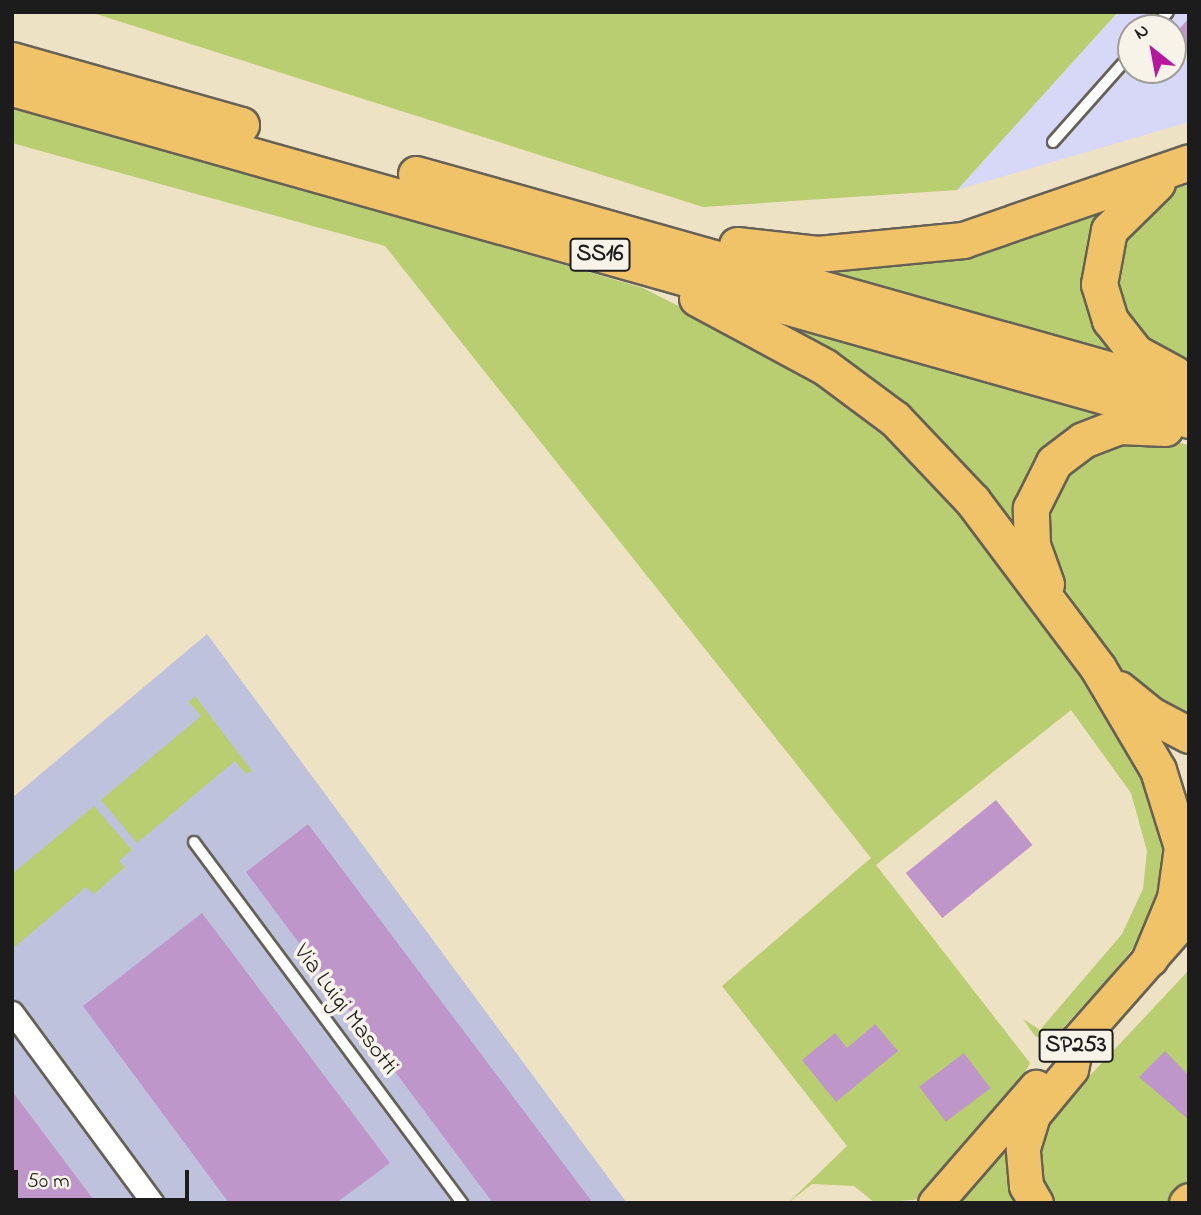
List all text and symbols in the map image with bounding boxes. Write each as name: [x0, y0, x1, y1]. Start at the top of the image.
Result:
north arrow: [1117, 14, 1187, 84]
text: N: [1129, 17, 1154, 47]
road number: SS16: [568, 236, 632, 274]
street label: Via Luigi Masotti: [286, 939, 404, 1081]
road number: SP253: [1038, 1026, 1114, 1065]
scale bar: [18, 1156, 192, 1200]
text: 50 m: [27, 1167, 70, 1197]

